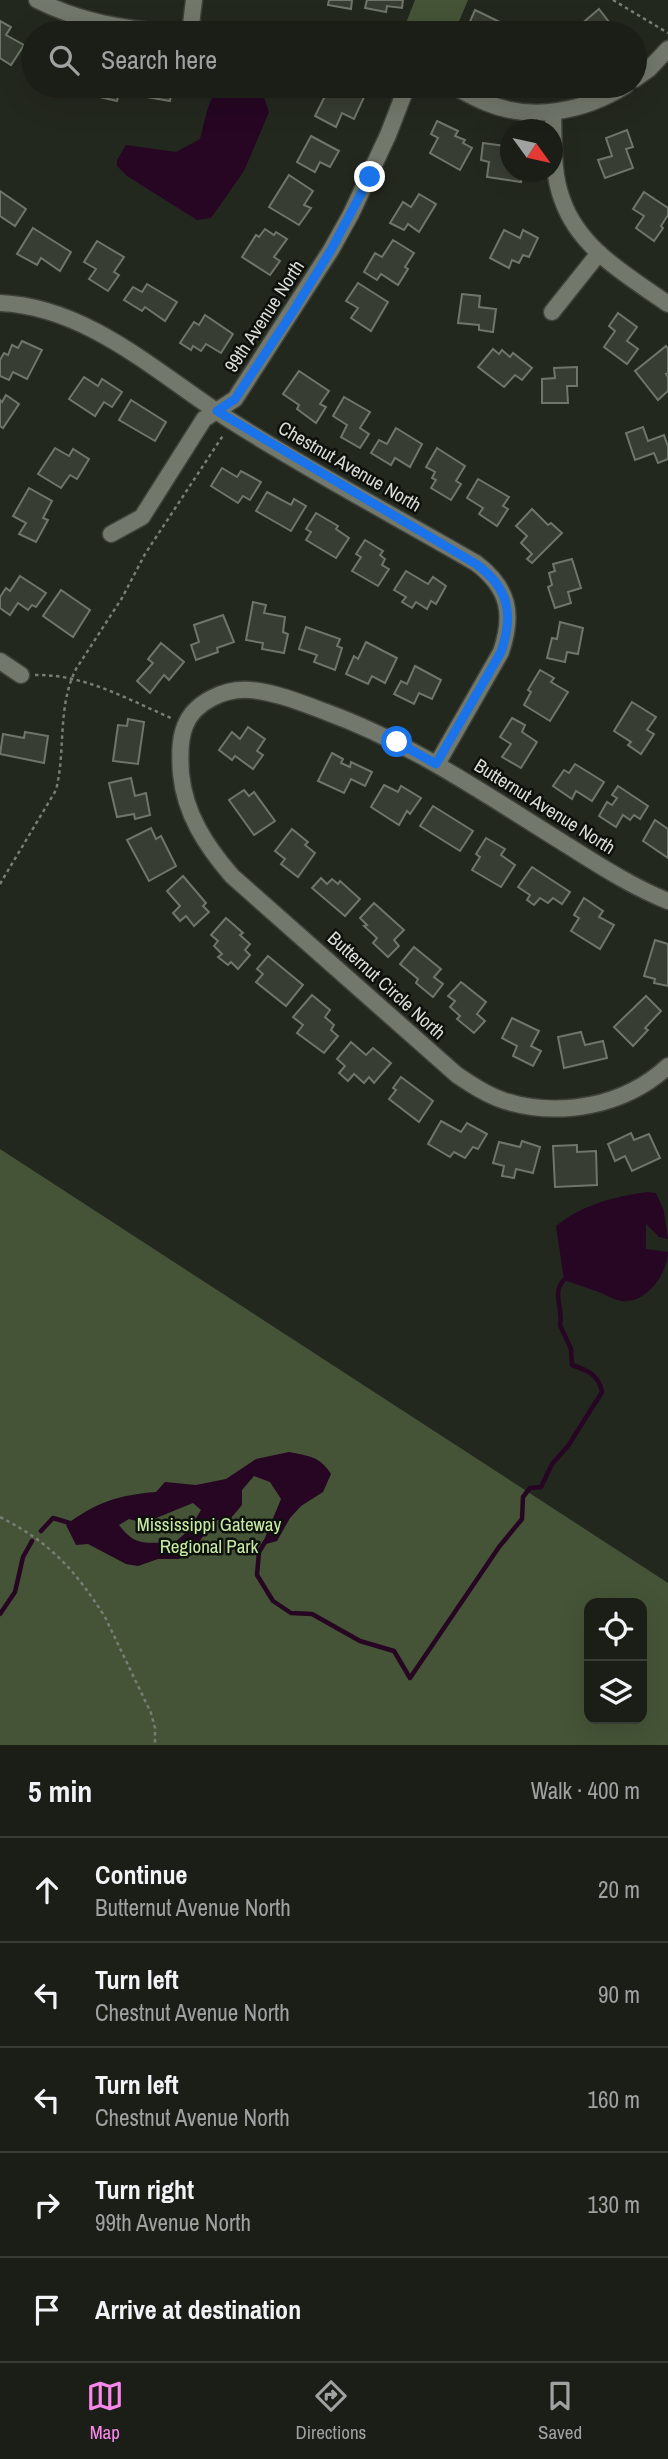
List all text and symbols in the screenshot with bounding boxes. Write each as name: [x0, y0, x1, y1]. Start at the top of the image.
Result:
search box: [21, 21, 647, 98]
icon: search: [45, 41, 83, 79]
text: Search here: [101, 42, 217, 77]
north arrow: [500, 119, 563, 182]
route end: [354, 161, 385, 192]
street label: 99th Avenue North: [218, 255, 310, 377]
street label: Chestnut Avenue North: [274, 415, 426, 517]
route start: [381, 726, 412, 757]
street label: Butternut Avenue North: [470, 752, 620, 860]
street label: Butternut Circle North: [322, 925, 452, 1045]
park label: Mississippi Gateway Regional Park: [137, 1511, 282, 1559]
map controls: [584, 1598, 647, 1724]
button: locate: [584, 1598, 647, 1661]
button: layers: [584, 1661, 647, 1724]
text: 5 min: [28, 1771, 92, 1811]
text: Walk · 400 m: [531, 1775, 640, 1806]
text: Continue: [95, 1857, 187, 1892]
icon: ahead: [28, 1871, 66, 1909]
text: 20 m: [598, 1874, 640, 1905]
text: Butternut Avenue North: [95, 1892, 291, 1923]
text: Turn left: [95, 1962, 179, 1997]
icon: left: [28, 1976, 66, 2014]
text: 90 m: [598, 1979, 640, 2010]
text: Chestnut Avenue North: [95, 1997, 290, 2028]
text: Turn left: [95, 2067, 179, 2102]
icon: left: [28, 2081, 66, 2119]
text: 160 m: [588, 2084, 640, 2115]
text: Chestnut Avenue North: [95, 2102, 290, 2133]
text: Turn right: [95, 2172, 194, 2207]
icon: right: [28, 2186, 66, 2224]
text: 130 m: [588, 2189, 640, 2220]
text: 99th Avenue North: [95, 2207, 251, 2238]
icon: arrive: [28, 2291, 66, 2329]
text: Arrive at destination: [95, 2292, 301, 2327]
tab: Map: [86, 2377, 124, 2445]
tab: Directions: [295, 2377, 366, 2445]
tab: Saved: [538, 2377, 582, 2445]

